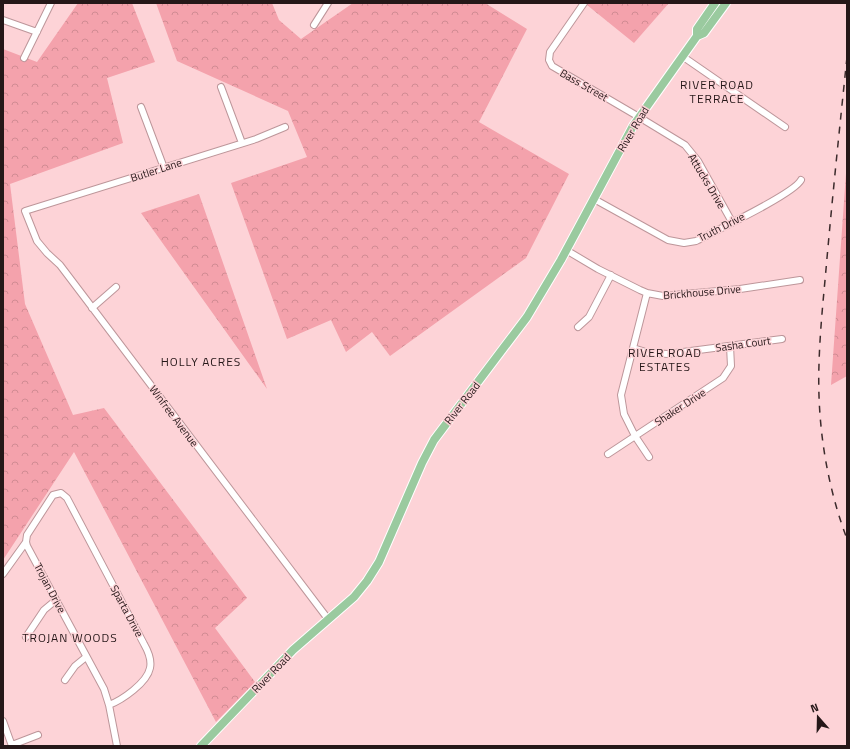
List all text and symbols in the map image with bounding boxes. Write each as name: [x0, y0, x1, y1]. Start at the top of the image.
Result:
street label: Bass Street: [557, 65, 611, 105]
district label: RIVER ROAD TERRACE: [680, 75, 754, 108]
street label: River Road: [613, 103, 653, 155]
street label: Attucks Drive: [684, 150, 730, 212]
street label: Butler Lane: [128, 154, 184, 186]
street label: Truth Drive: [695, 208, 748, 246]
street label: Brickhouse Drive: [663, 281, 742, 303]
street label: Sasha Court: [714, 332, 772, 356]
district label: RIVER ROAD ESTATES: [628, 343, 702, 376]
district label: HOLLY ACRES: [161, 352, 241, 371]
street label: River Road: [440, 378, 484, 428]
street label: Winfree Avenue: [146, 382, 203, 450]
street label: Shaker Drive: [651, 384, 709, 430]
street label: Trojan Drive: [30, 560, 70, 616]
street label: Sparta Drive: [107, 582, 148, 640]
district label: TROJAN WOODS: [22, 628, 118, 647]
street label: River Road: [248, 649, 294, 697]
north arrow: [798, 697, 838, 737]
text: N: [808, 699, 821, 716]

